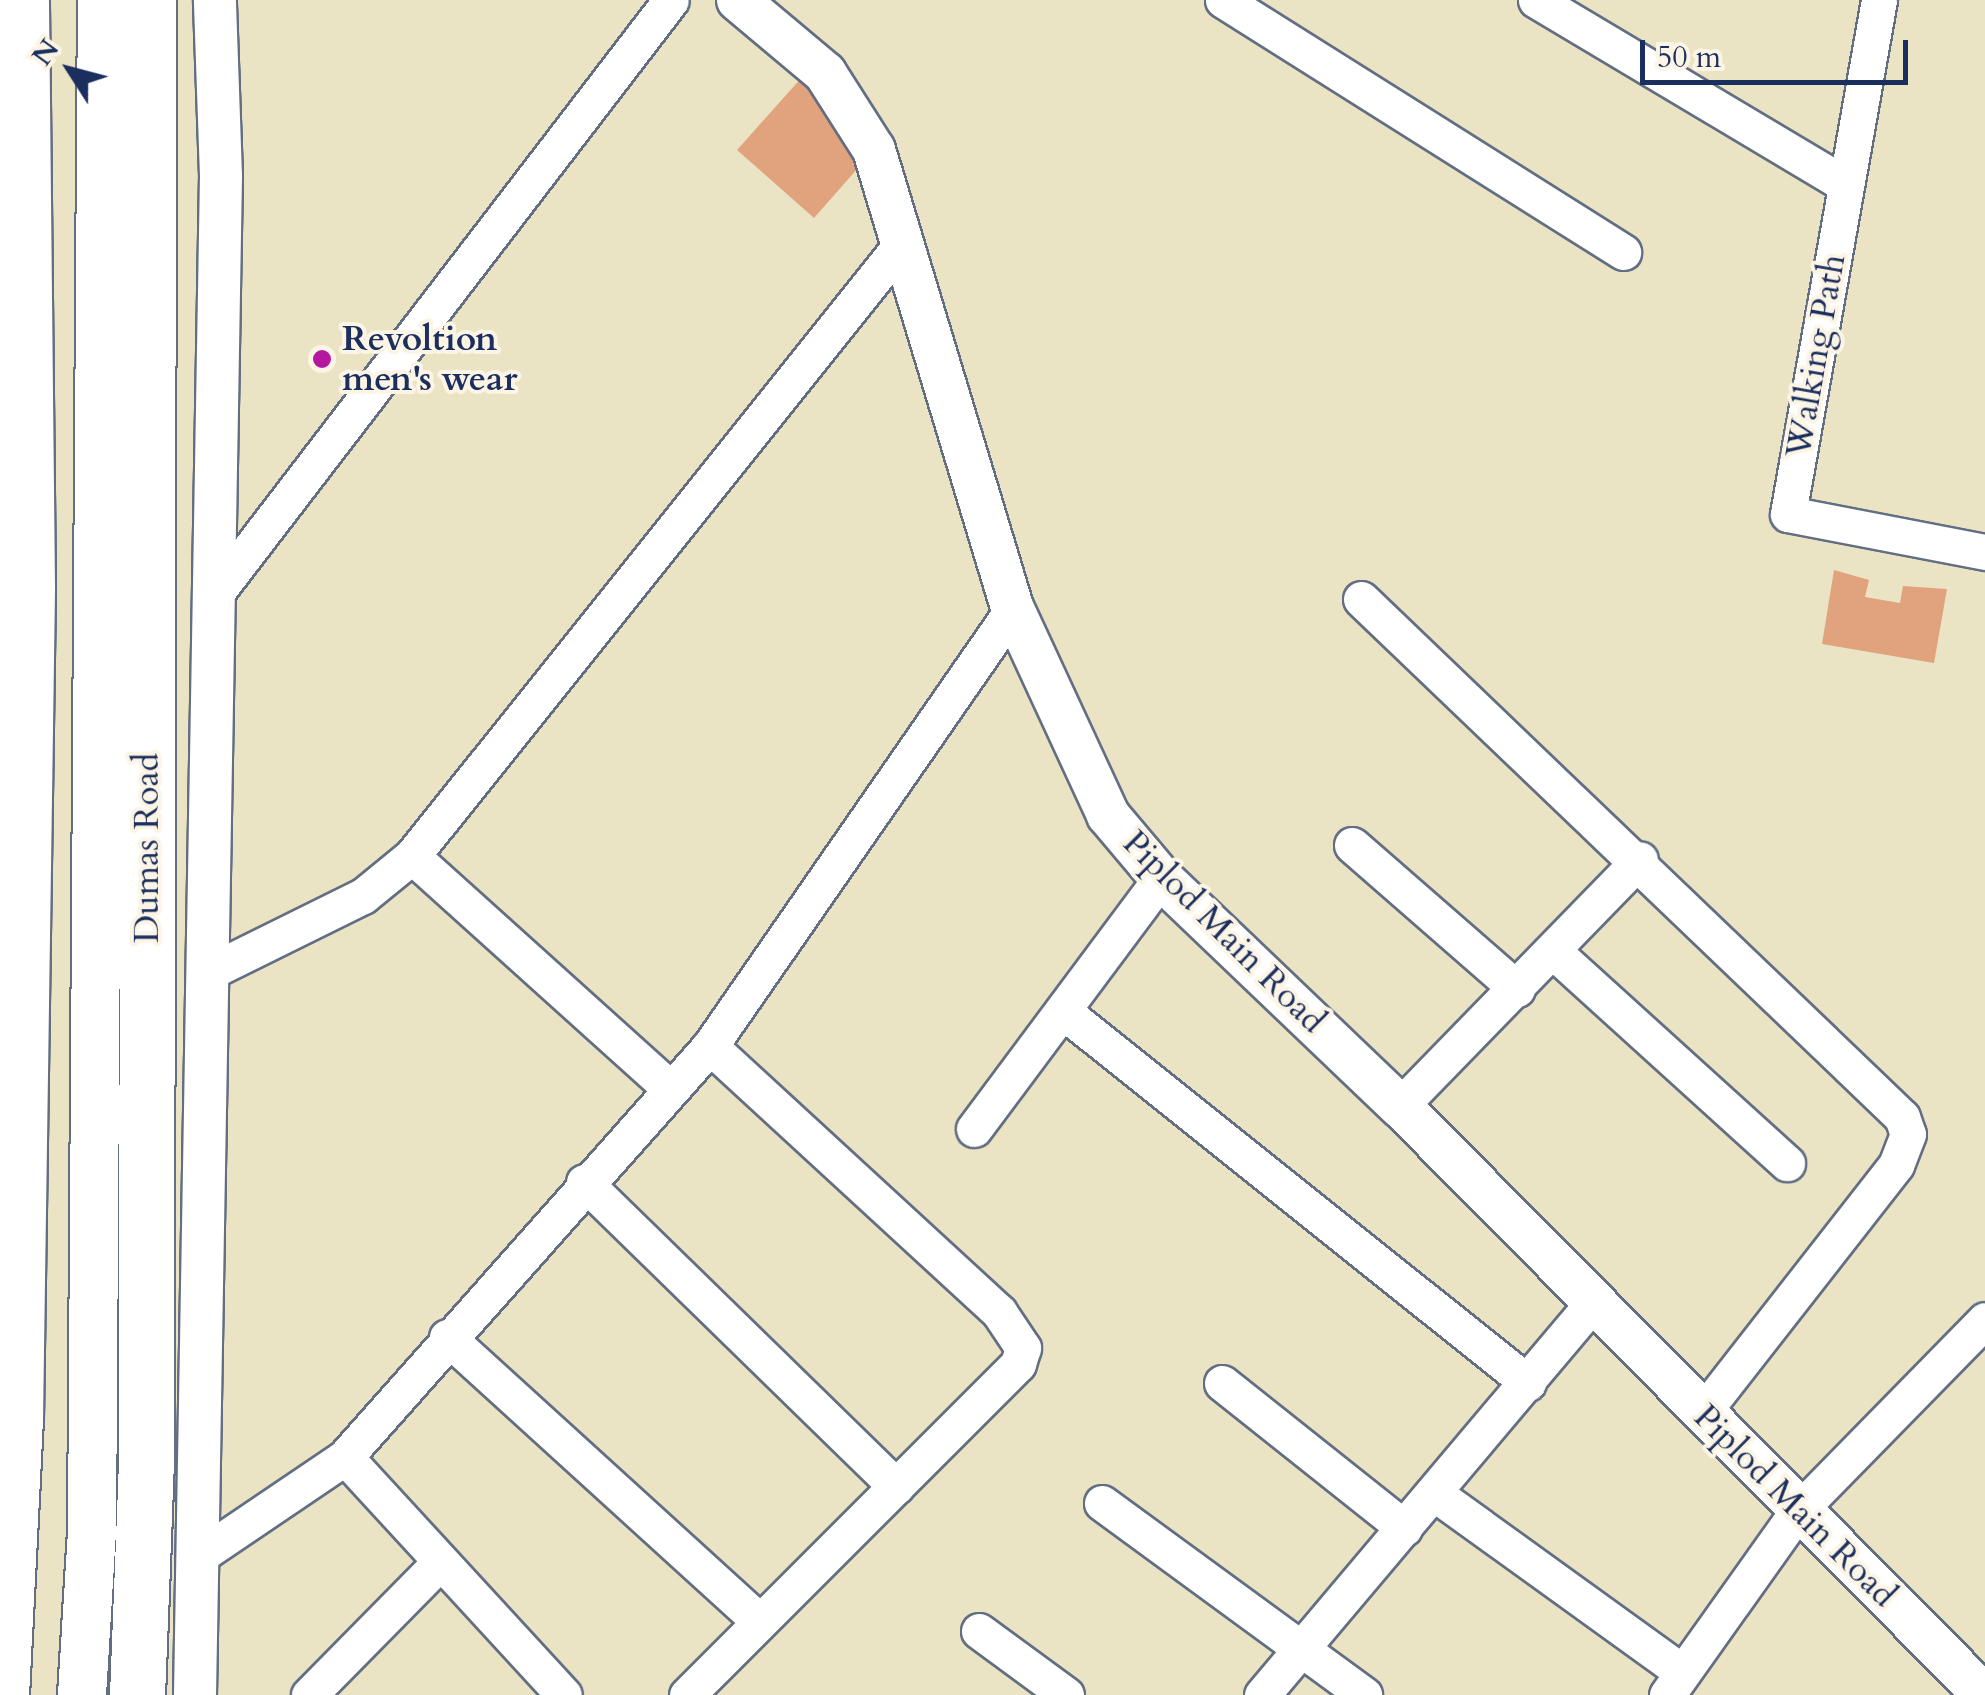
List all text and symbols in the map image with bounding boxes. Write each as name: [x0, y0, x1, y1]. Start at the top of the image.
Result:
north arrow: [20, 20, 120, 120]
scale bar: [1645, 20, 1912, 82]
text: N: [23, 31, 68, 73]
text: 50 m: [1657, 37, 1721, 78]
street label: Walking Path: [1777, 251, 1855, 461]
place label: Revoltion men's wear: [342, 318, 518, 400]
marker: Revoltion men's wear: [311, 348, 333, 370]
street label: Dumas Road: [126, 753, 168, 943]
street label: Piplod Main Road: [1114, 822, 1334, 1042]
street label: Piplod Main Road: [1685, 1396, 1905, 1616]

